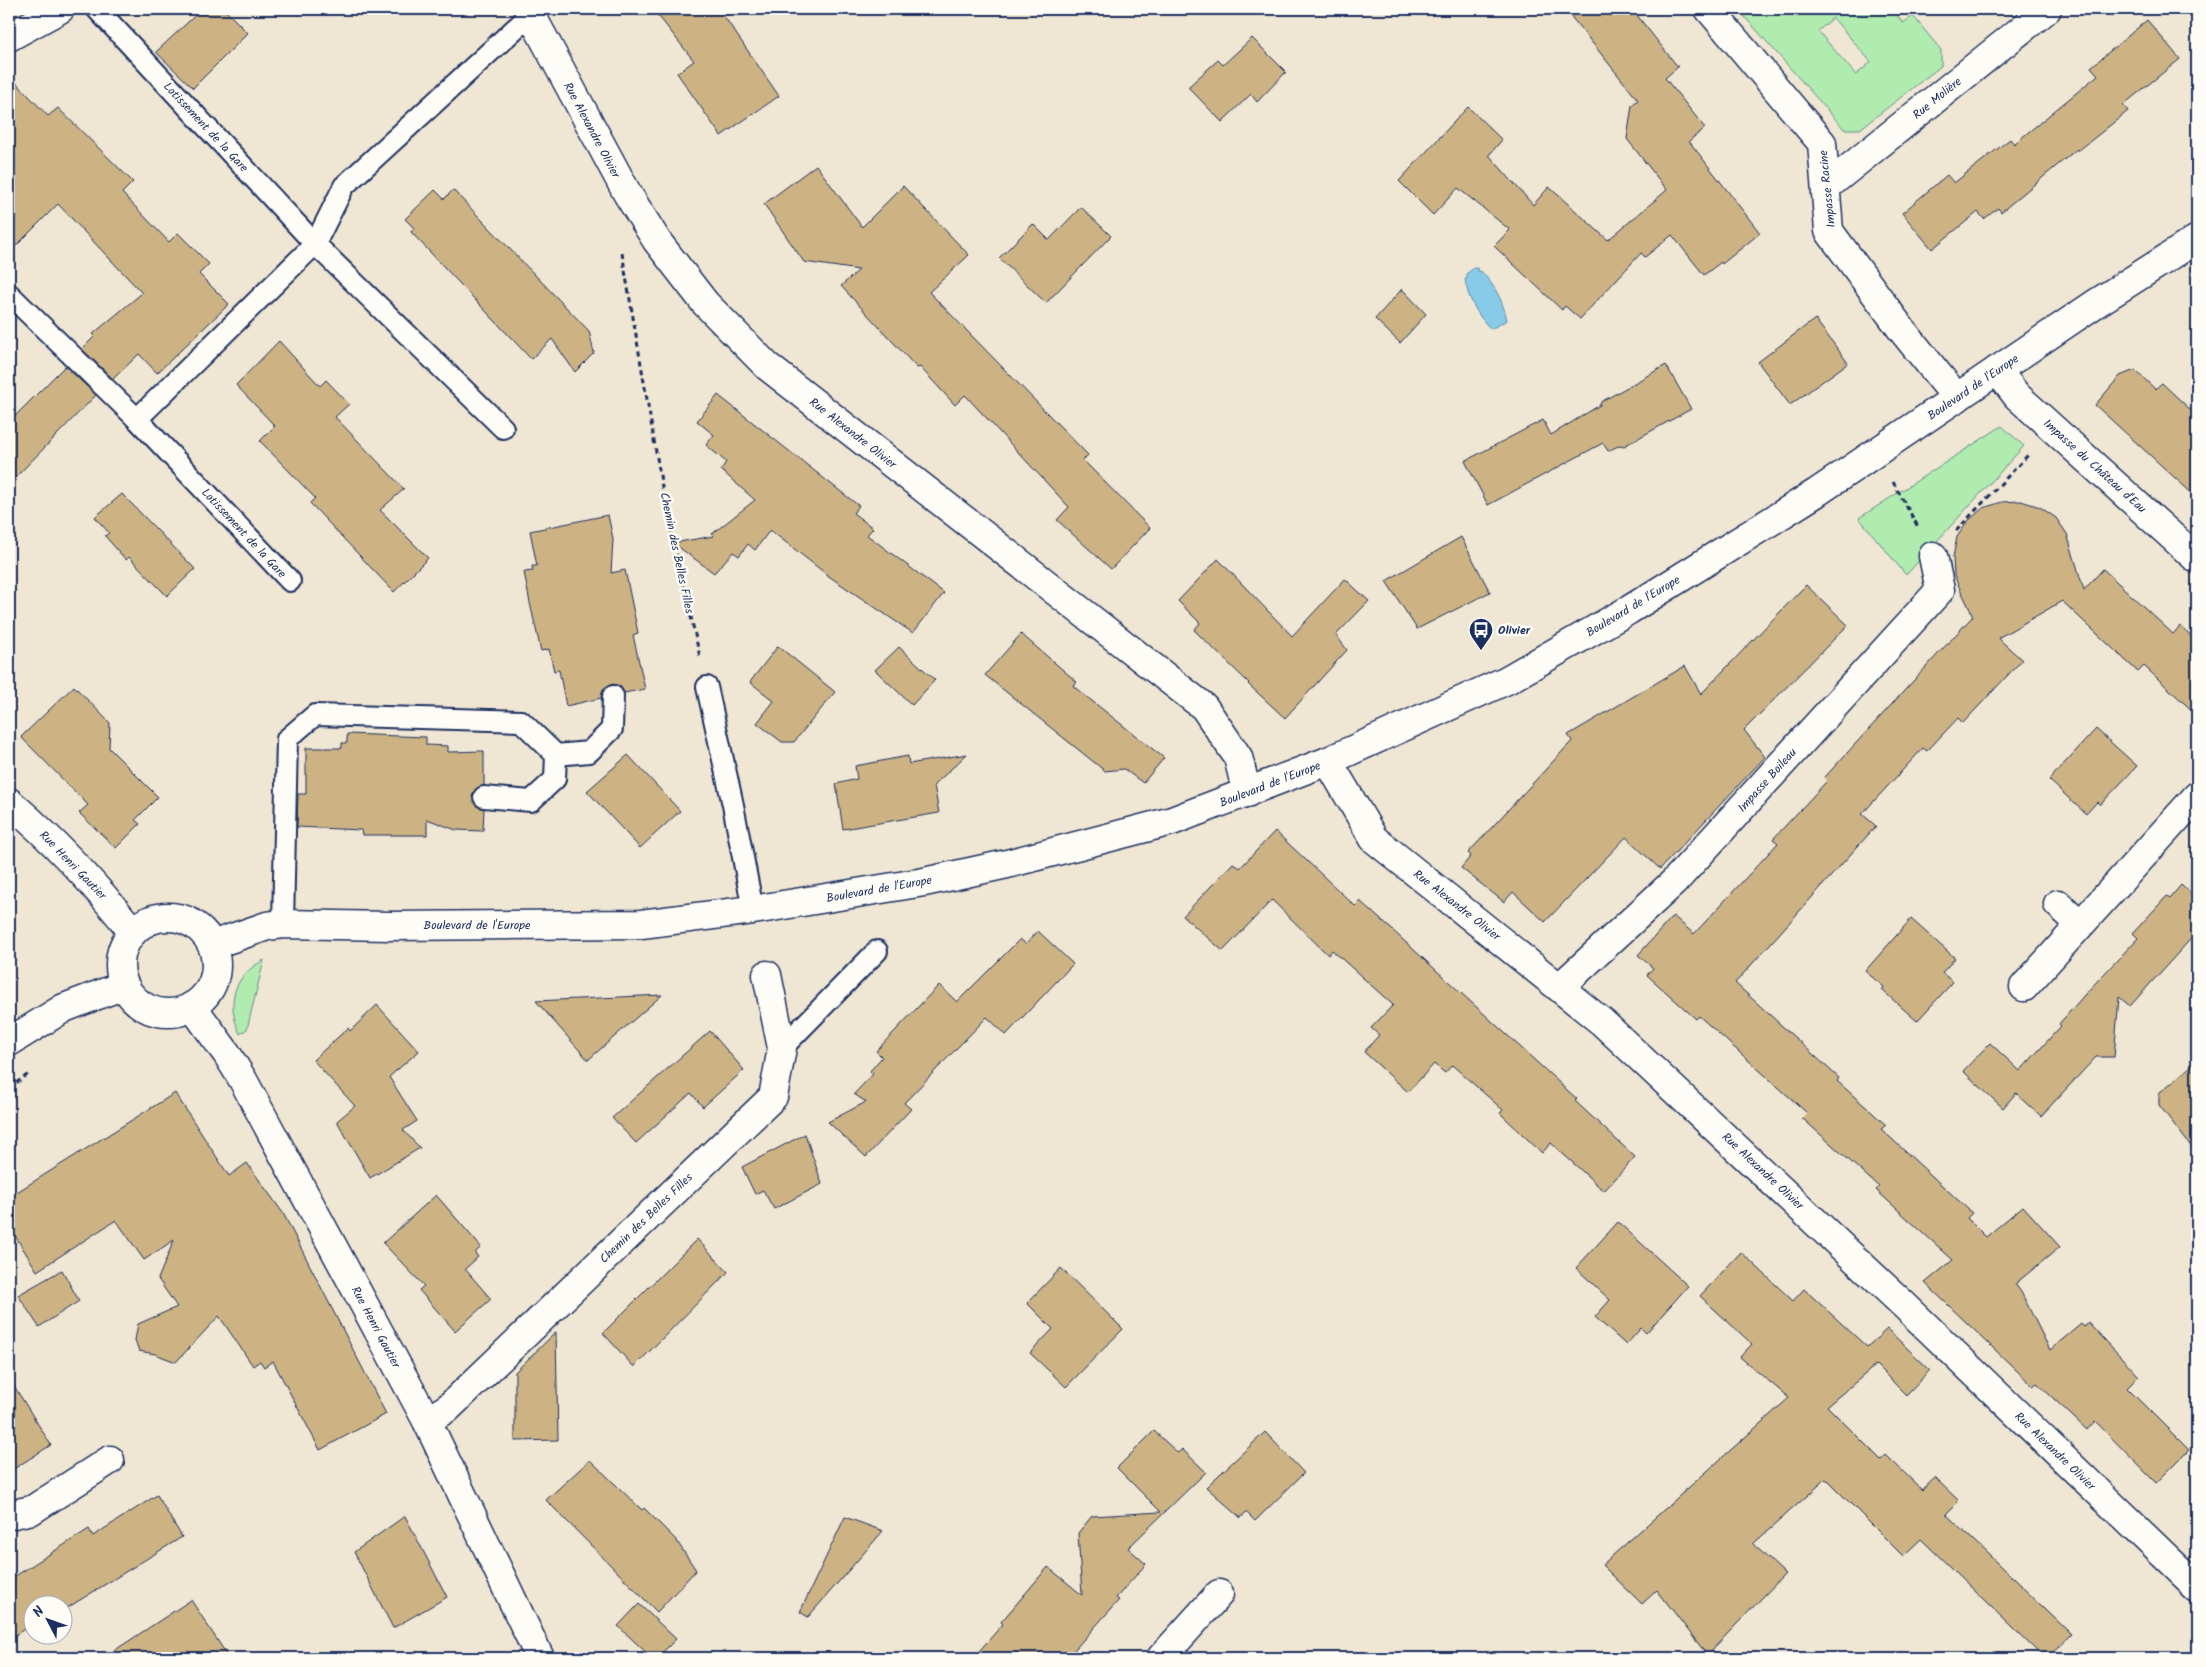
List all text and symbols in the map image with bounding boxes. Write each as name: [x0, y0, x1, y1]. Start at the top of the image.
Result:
street label: Rue Molière: [1909, 72, 1966, 124]
street label: Lotissement de la Gare: [159, 78, 253, 177]
street label: Rue Alexandre Olivier: [558, 79, 625, 183]
street label: Impasse Racine: [1814, 149, 1841, 229]
street label: Boulevard de l'Europe: [1924, 349, 2023, 425]
street label: Rue Alexandre Olivier: [805, 393, 901, 474]
street label: Impasse du Château d'Eau: [2039, 415, 2151, 518]
street label: Lotissement de la Gare: [197, 484, 291, 583]
street label: Chemin des Belles Filles: [654, 491, 699, 616]
street label: Boulevard de l'Europe: [1583, 570, 1684, 642]
bus stop icon: Olivier: [1468, 617, 1494, 651]
place label: Olivier: [1498, 621, 1531, 640]
street label: Impasse Boileau: [1733, 744, 1802, 817]
street label: Boulevard de l'Europe: [1217, 756, 1324, 812]
street label: Rue Henri Gautier: [35, 826, 111, 905]
street label: Rue Alexandre Olivier: [1409, 865, 1505, 946]
street label: Boulevard de l'Europe: [825, 871, 934, 908]
street label: Boulevard de l'Europe: [424, 916, 531, 935]
street label: Rue Alexandre Olivier: [1717, 1128, 1809, 1215]
street label: Chemin des Belles Filles: [595, 1169, 697, 1268]
street label: Rue Henri Gautier: [346, 1283, 406, 1372]
street label: Rue Alexandre Olivier: [2010, 1408, 2100, 1496]
north arrow: [22, 1594, 72, 1644]
text: N: [28, 1601, 50, 1623]

